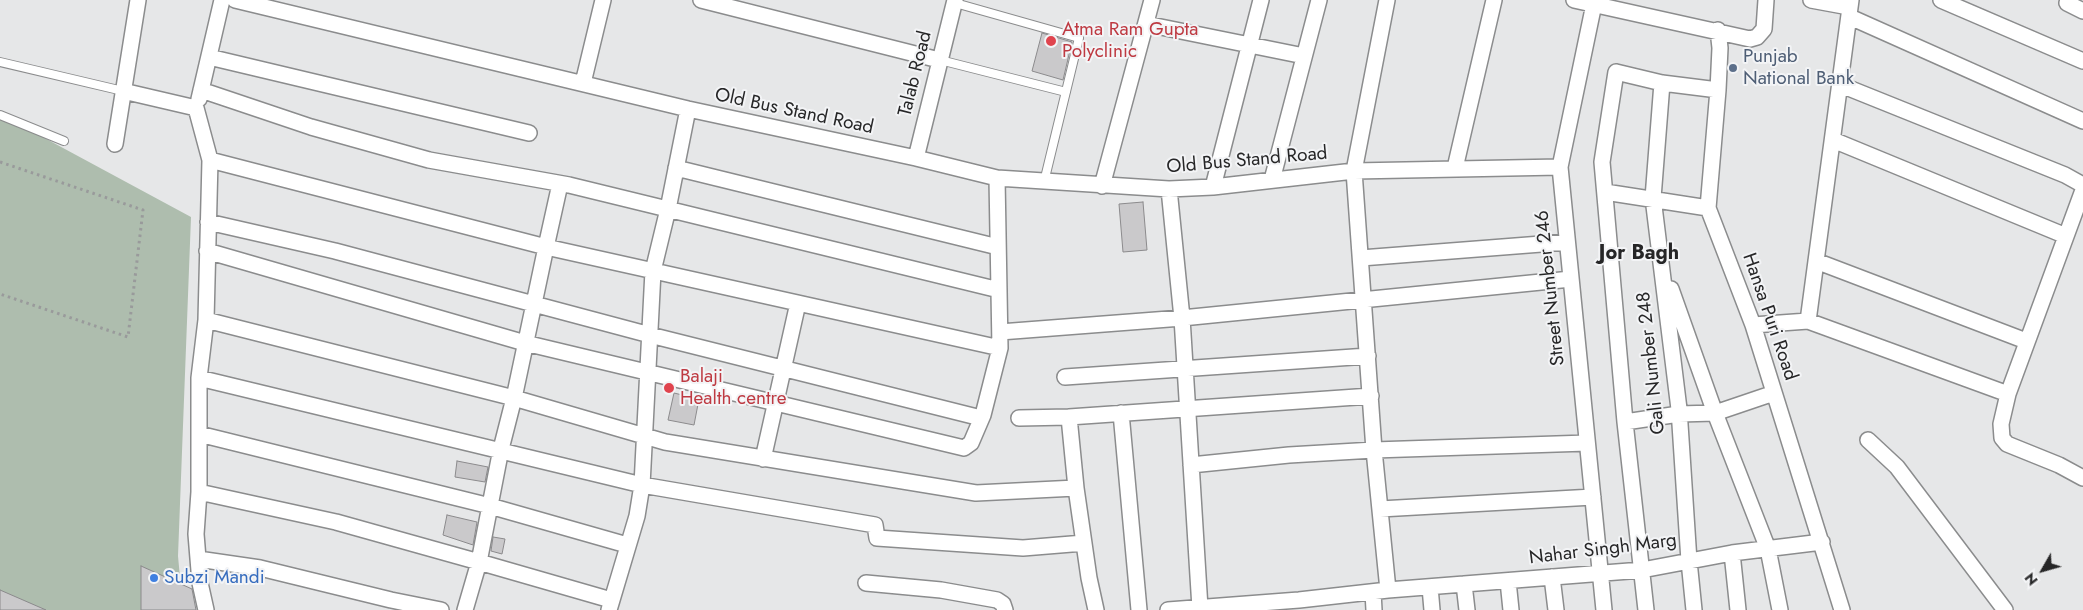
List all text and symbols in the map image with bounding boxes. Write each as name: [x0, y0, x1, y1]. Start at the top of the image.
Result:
place label: Atma Ram Gupta Polyclinic: [1062, 19, 1198, 63]
street label: Talab Road: [894, 29, 938, 119]
marker: Atma Ram Gupta Polyclinic: [1044, 34, 1058, 48]
place label: Punjab National Bank: [1743, 46, 1854, 90]
marker: Punjab National Bank: [1727, 62, 1739, 74]
street label: Old Bus Stand Road: [713, 84, 875, 140]
street label: Old Bus Stand Road: [1166, 143, 1328, 179]
street label: Street Number 246: [1531, 209, 1571, 367]
district label: Jor Bagh: [1599, 242, 1679, 266]
street label: Hansa Puri Road: [1737, 250, 1801, 384]
street label: Gali Number 248: [1633, 290, 1671, 436]
place label: Balaji Health centre: [680, 366, 787, 410]
marker: Balaji Health centre: [662, 381, 676, 395]
street label: Nahar Singh Marg: [1528, 530, 1678, 570]
north arrow: [2018, 545, 2068, 595]
place label: Subzi Mandi: [164, 567, 265, 589]
text: N: [2020, 569, 2042, 590]
marker: Subzi Mandi: [148, 572, 160, 584]

